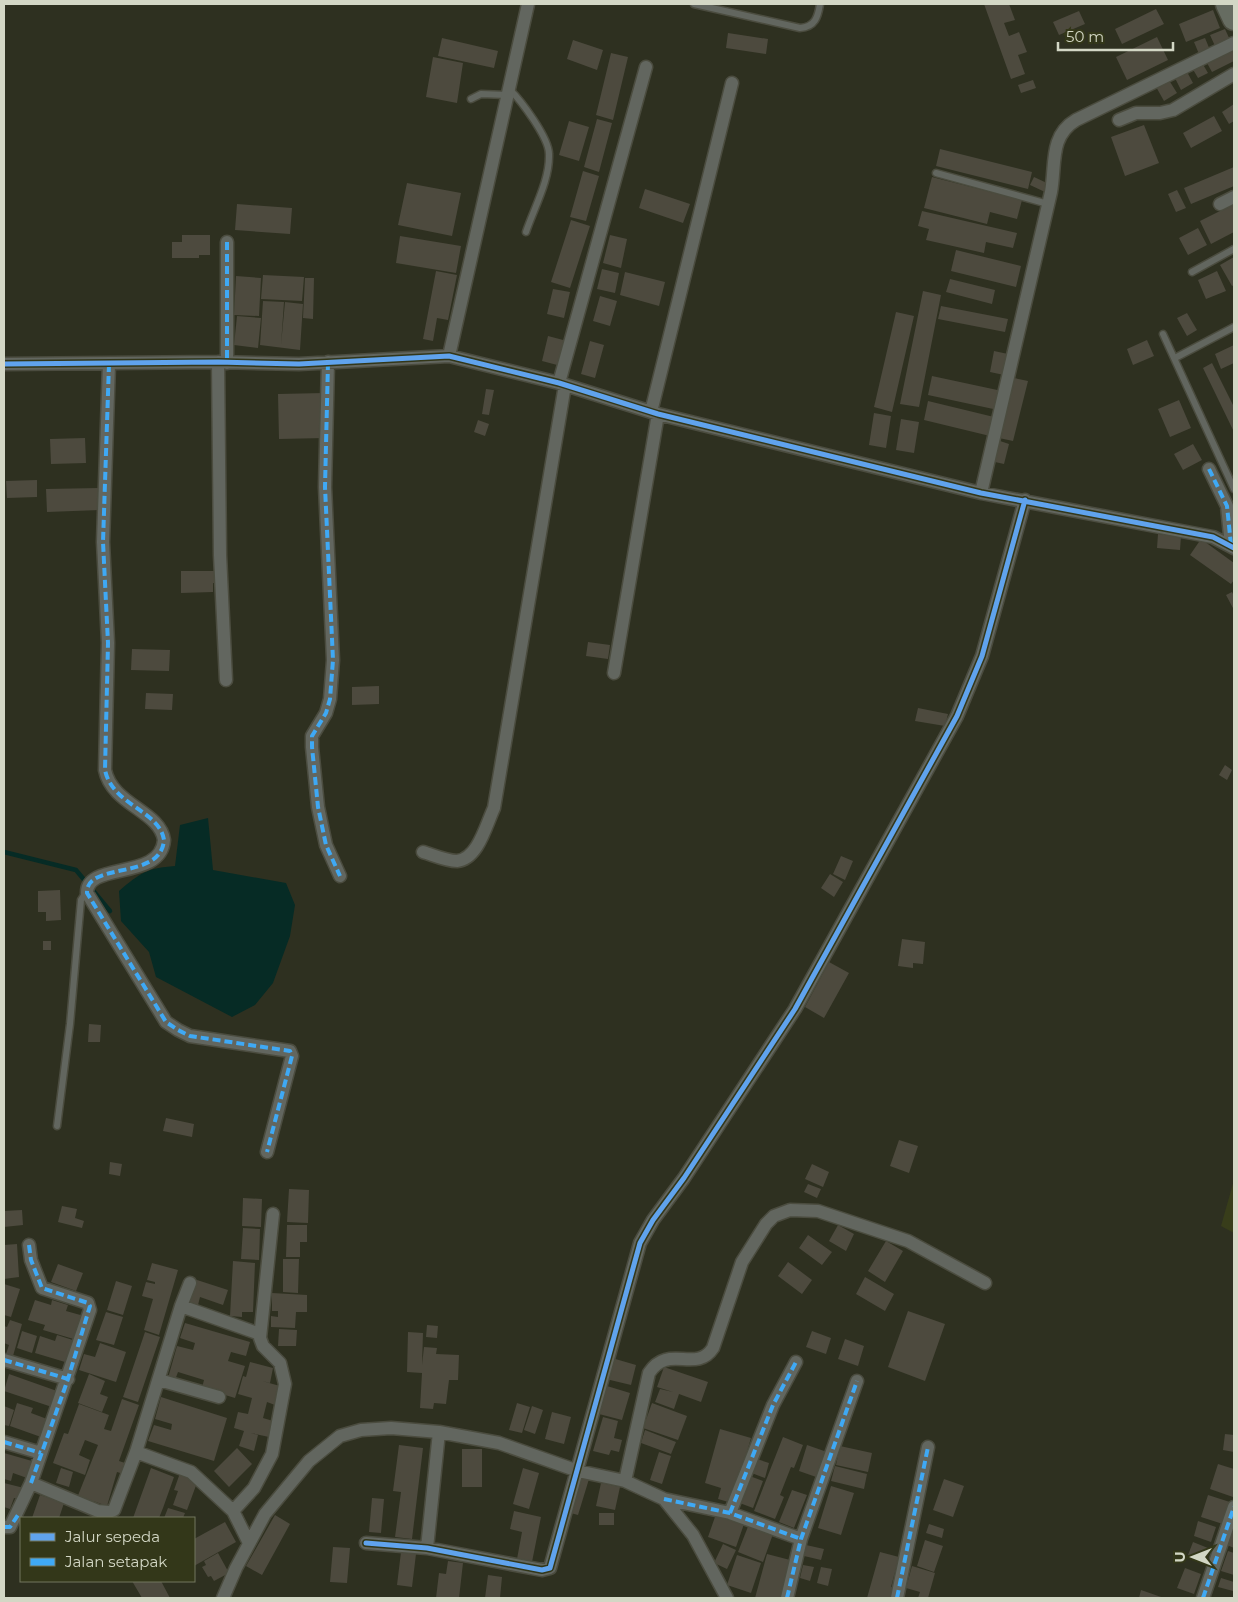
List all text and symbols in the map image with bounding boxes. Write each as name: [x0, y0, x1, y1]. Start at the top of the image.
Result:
scale bar: [1058, 20, 1173, 52]
text: 50 m: [1066, 27, 1104, 46]
legend: [20, 1517, 195, 1582]
text: Jalur sepeda: [64, 1527, 160, 1546]
north arrow: [1168, 1532, 1218, 1582]
text: U: [1171, 1551, 1189, 1563]
text: Jalan setapak: [64, 1552, 167, 1571]

